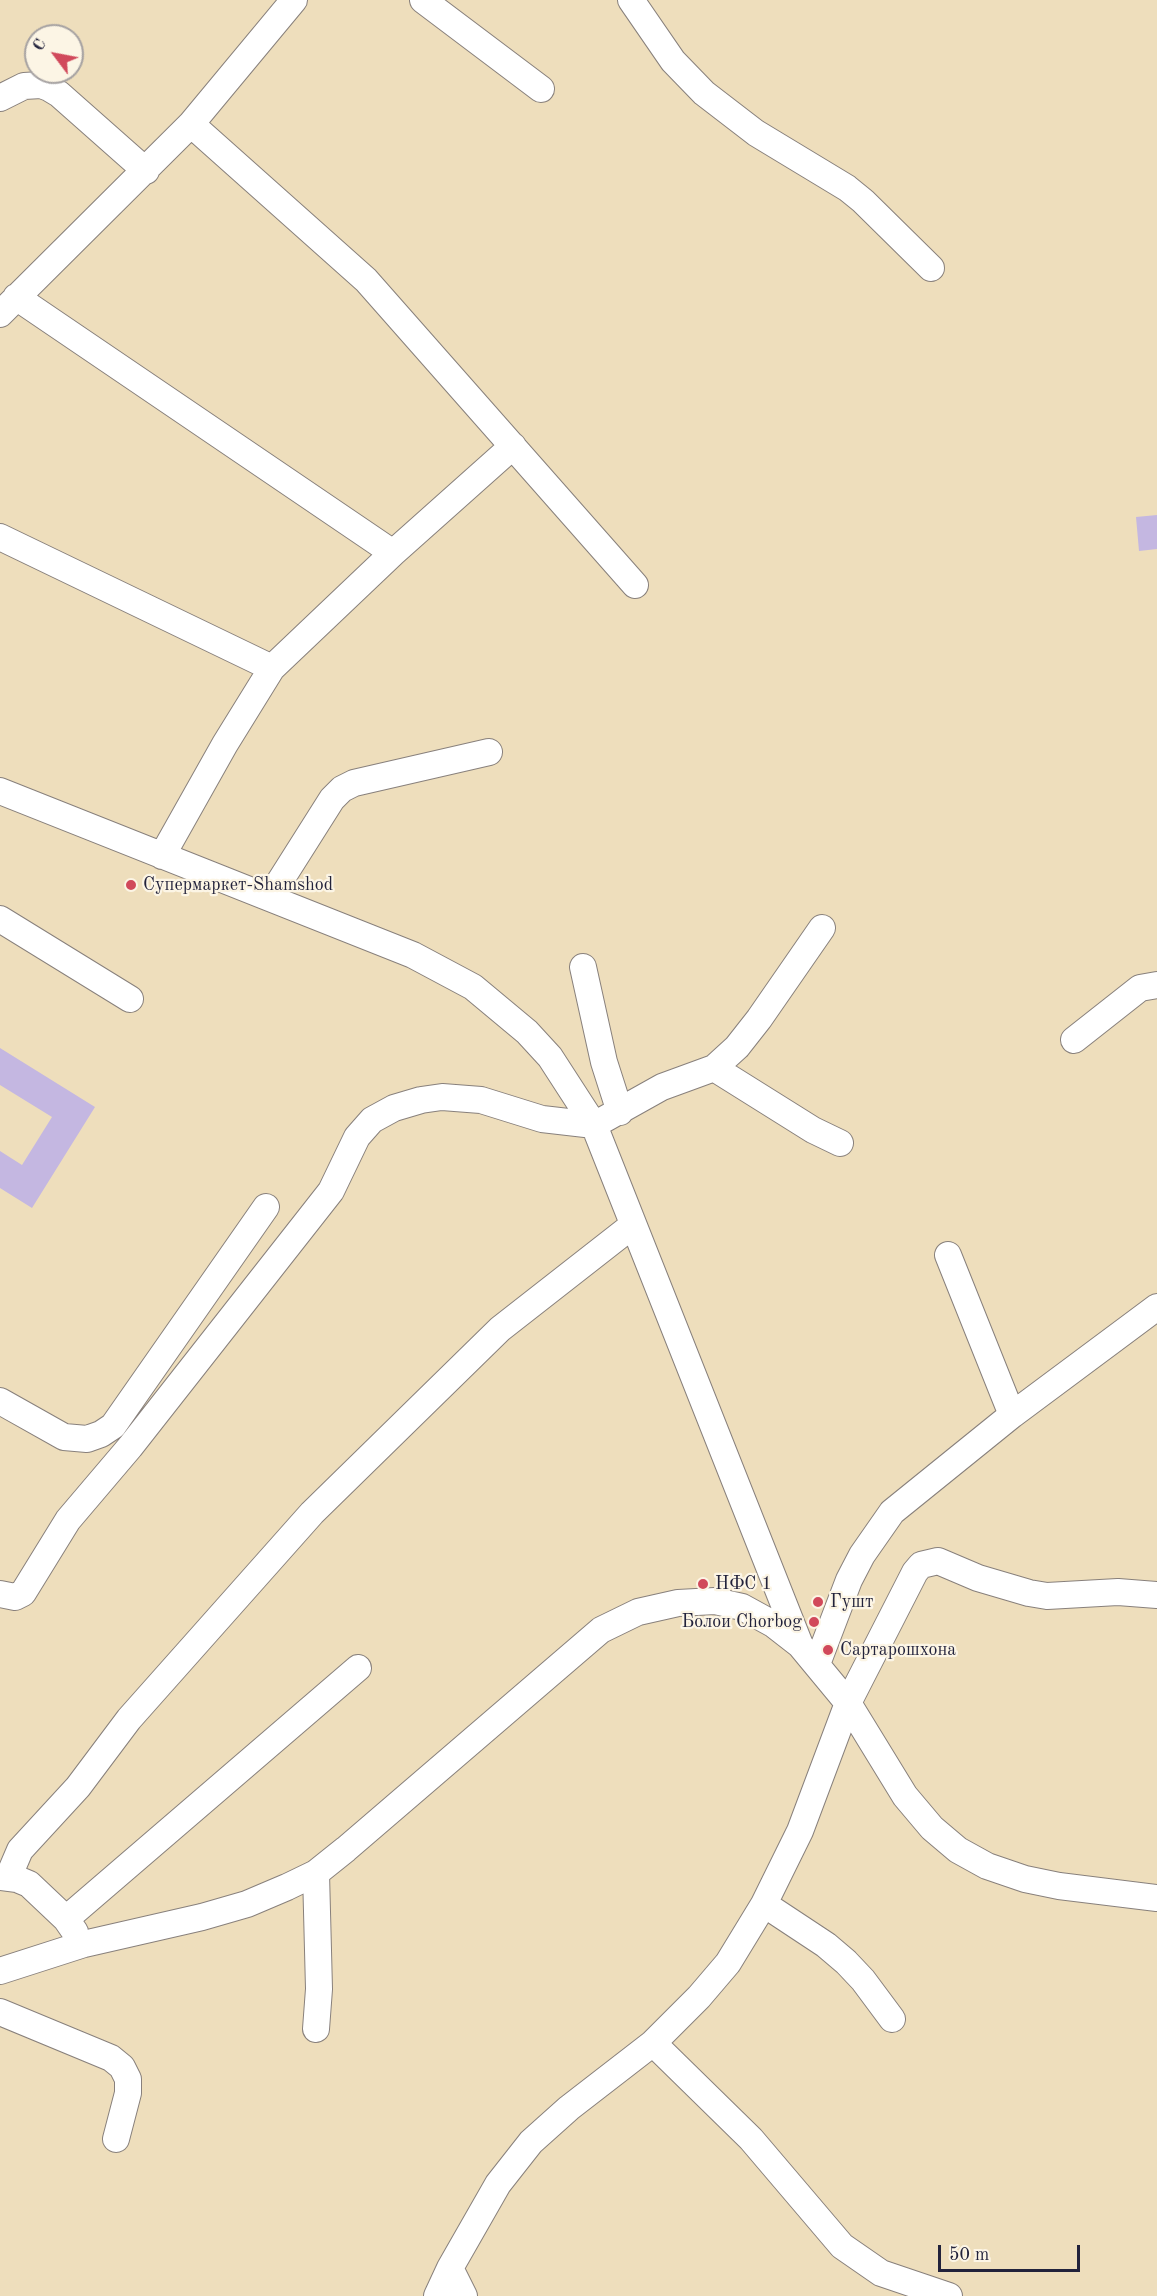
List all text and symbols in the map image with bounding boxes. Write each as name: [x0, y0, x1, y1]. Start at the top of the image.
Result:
north arrow: [24, 24, 84, 84]
text: С: [31, 37, 50, 54]
place label: Супермаркет-Shamshod: [143, 874, 333, 896]
marker: Супермаркет-Shamshod: [124, 878, 138, 892]
place label: НФС 1: [715, 1573, 772, 1595]
marker: НФС 1: [696, 1577, 710, 1591]
place label: Гушт: [830, 1591, 873, 1613]
marker: Гушт: [811, 1595, 825, 1609]
place label: Болои Chorbog: [682, 1611, 802, 1633]
marker: Болои Chorbog: [807, 1615, 821, 1629]
place label: Сартарошхона: [840, 1639, 956, 1661]
marker: Сартарошхона: [821, 1643, 835, 1657]
scale bar: [941, 2233, 1084, 2271]
text: 50 m: [949, 2246, 989, 2264]

